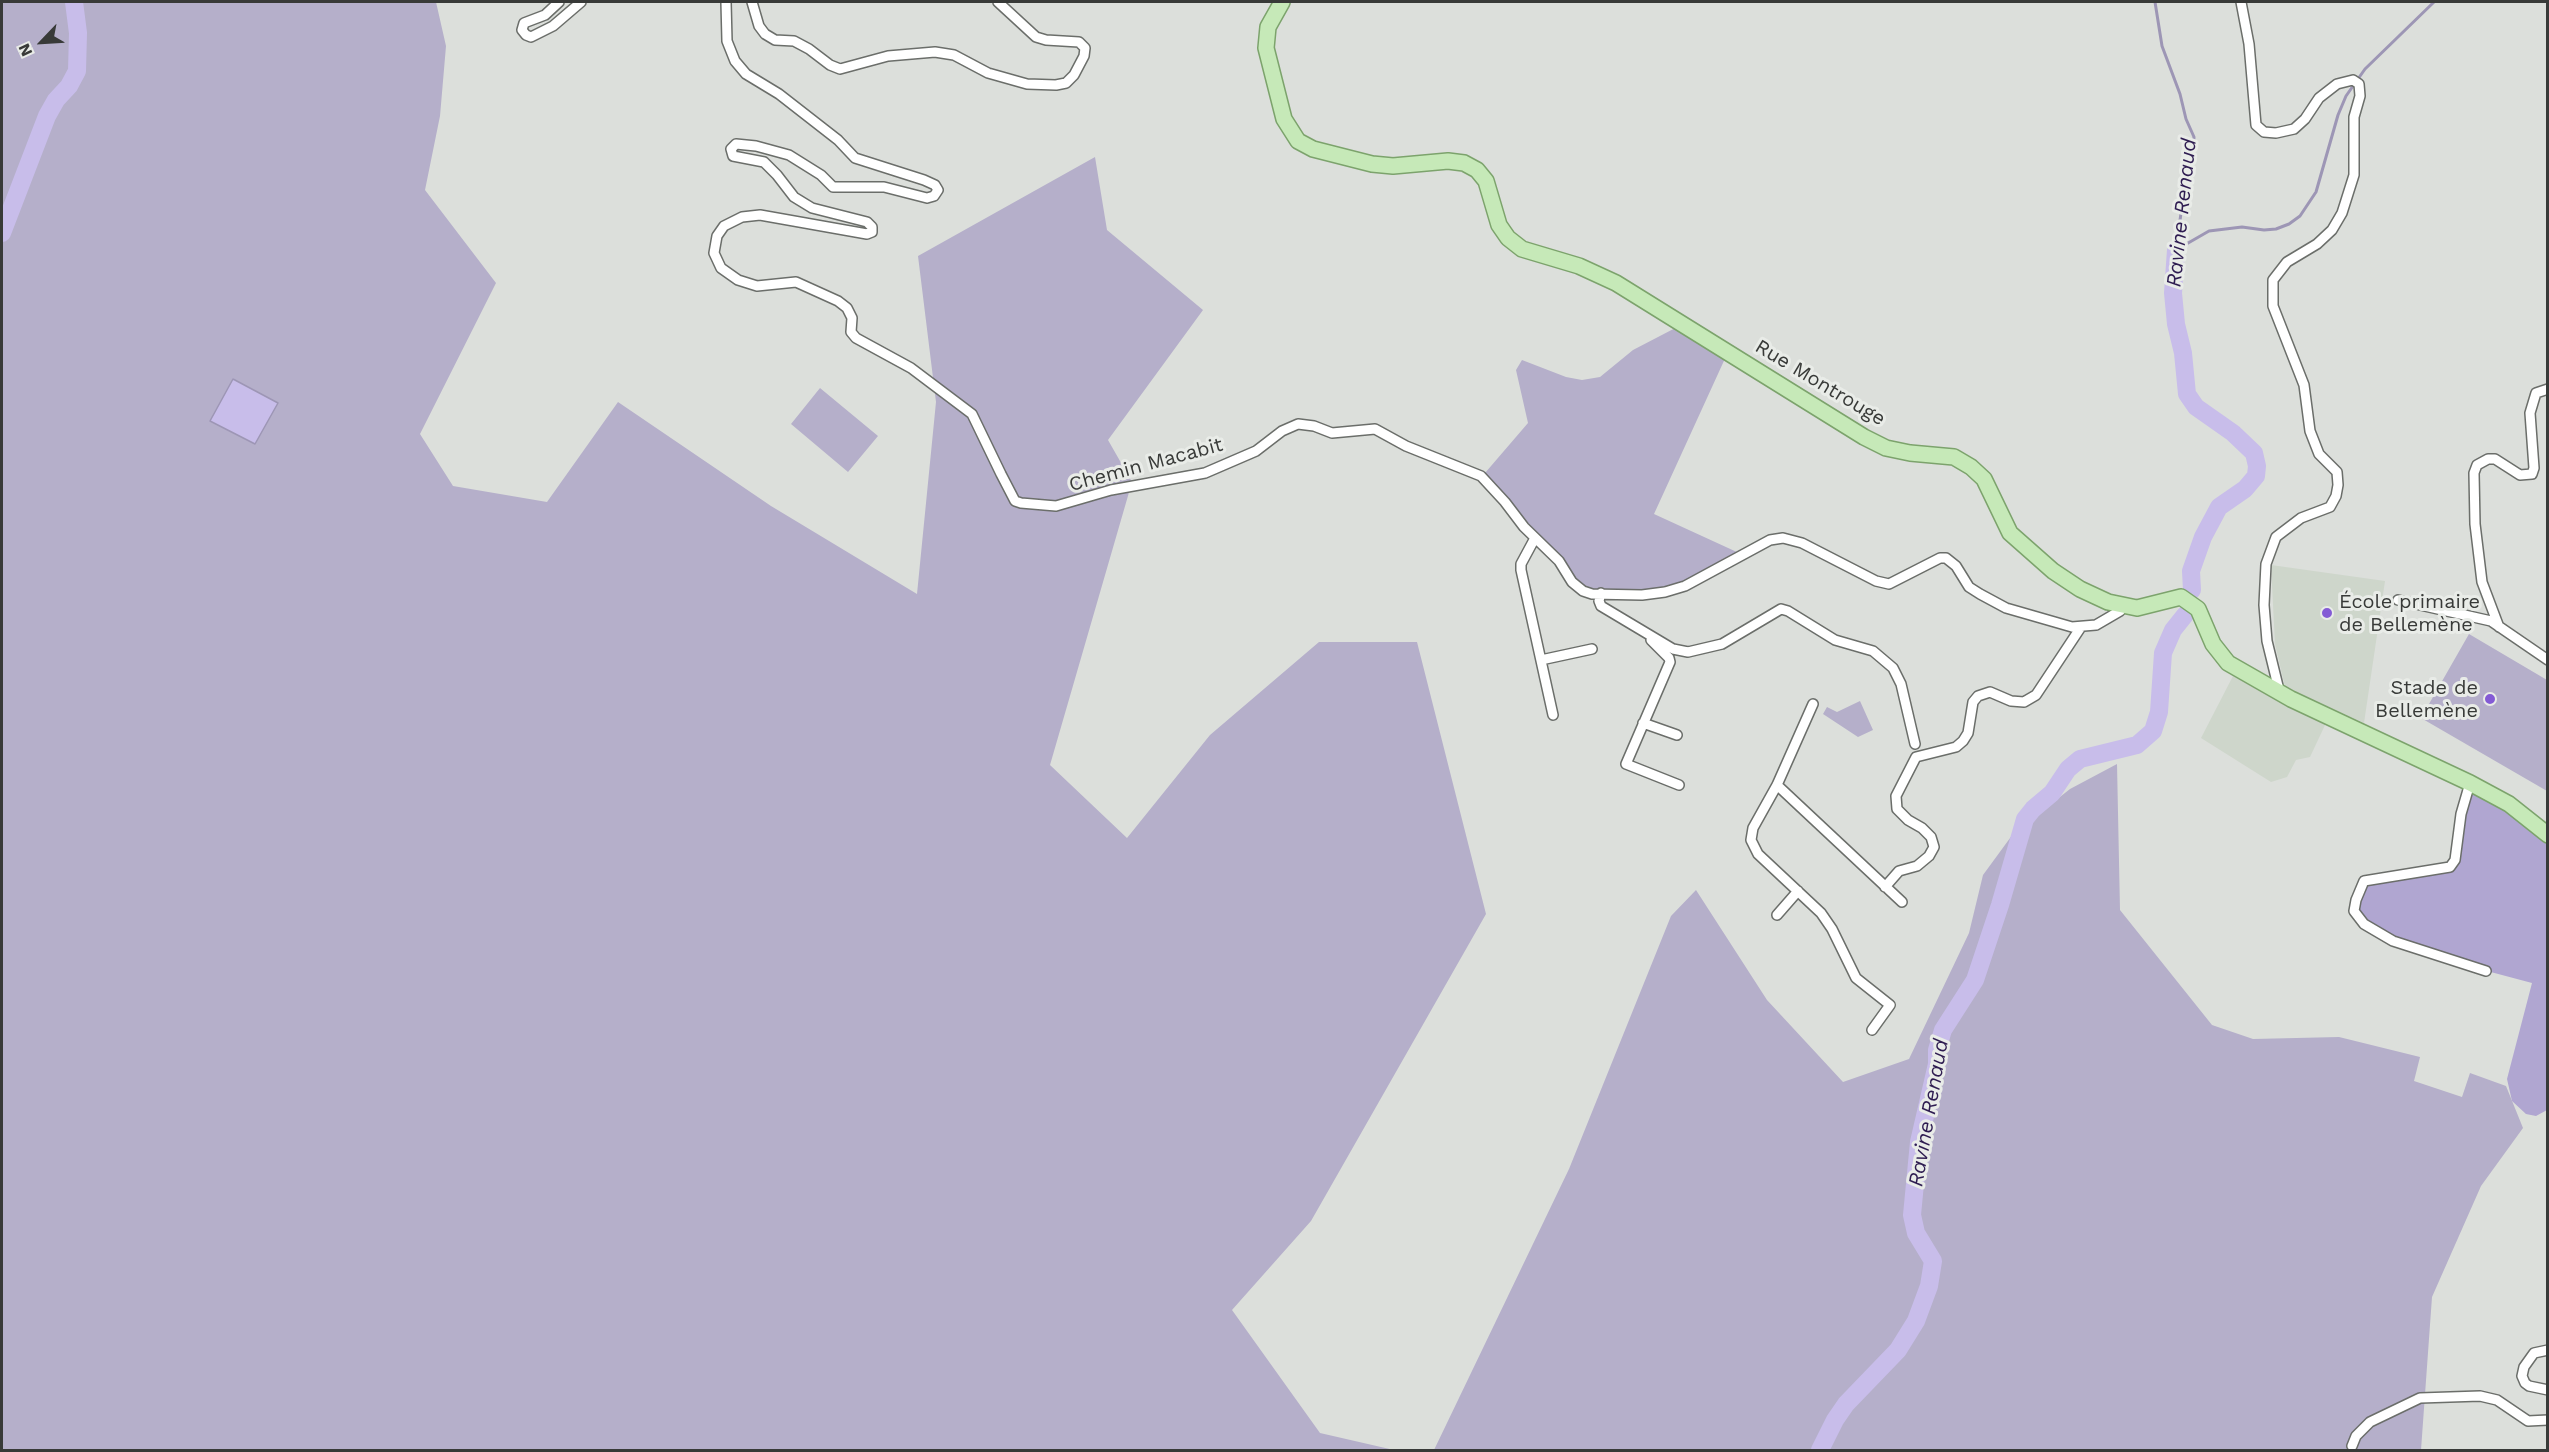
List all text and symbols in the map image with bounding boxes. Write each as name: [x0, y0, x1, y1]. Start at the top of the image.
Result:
north arrow: [12, 12, 72, 72]
text: N: [14, 40, 36, 59]
water label: Ravine Renaud: [2162, 137, 2202, 289]
street label: Rue Montrouge: [1751, 335, 1889, 431]
street label: Chemin Macabit: [1066, 433, 1226, 497]
place label: École primaire de Bellemène: [2339, 590, 2480, 637]
marker: École primaire de Bellemène: [2320, 606, 2334, 620]
place label: Stade de Bellemène: [2375, 676, 2478, 723]
marker: Stade de Bellemène: [2483, 692, 2497, 706]
water label: Ravine Renaud: [1904, 1037, 1954, 1189]

